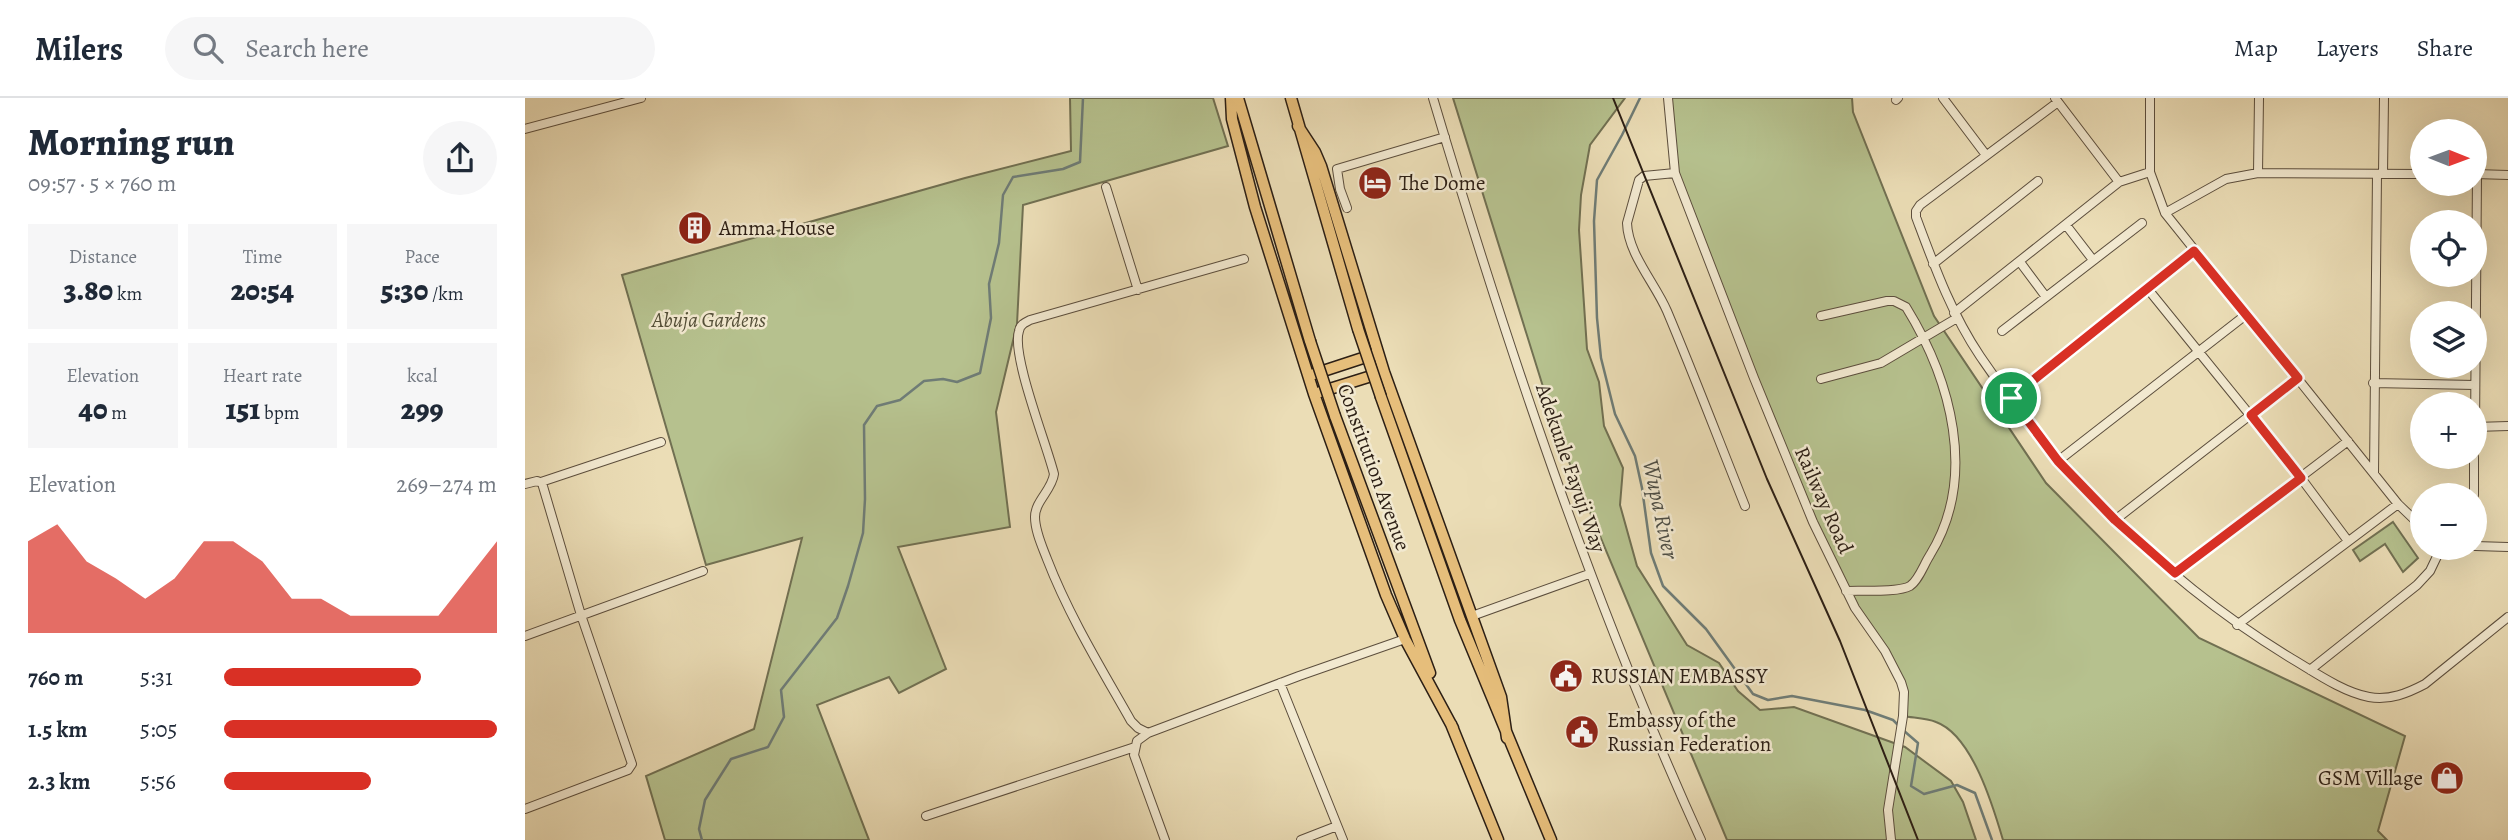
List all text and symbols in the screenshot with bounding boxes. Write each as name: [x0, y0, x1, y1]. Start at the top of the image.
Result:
search box: [165, 17, 655, 80]
text: Milers: [35, 26, 123, 71]
icon: search: [189, 29, 227, 67]
text: Search here: [245, 31, 369, 66]
text: Map: [2234, 32, 2278, 64]
text: Layers: [2316, 32, 2379, 64]
text: Share: [2417, 32, 2473, 64]
text: Morning run: [28, 116, 235, 168]
north arrow: [2410, 119, 2487, 196]
map controls: [2410, 119, 2487, 560]
button: share: [423, 121, 497, 195]
hotel icon: The Dome: [1356, 164, 1394, 202]
text: 09:57 · 5 × 760 m: [28, 168, 176, 199]
place label: The Dome: [1399, 169, 1485, 197]
building icon: Amma House: [676, 209, 714, 247]
button: locate: [2410, 210, 2487, 287]
place label: Amma House: [718, 214, 835, 242]
text: Distance: [69, 244, 137, 270]
text: Time: [243, 244, 282, 270]
text: Pace: [405, 244, 440, 270]
text: 3.80: [63, 270, 113, 310]
text: 20:54: [231, 270, 294, 310]
text: 5:30: [381, 270, 428, 310]
text: km: [113, 281, 142, 307]
text: /km: [428, 281, 464, 307]
button: layers: [2410, 301, 2487, 378]
park label: Abuja Gardens: [651, 306, 766, 334]
text: Elevation: [66, 363, 139, 389]
text: Heart rate: [223, 363, 302, 389]
text: kcal: [407, 363, 437, 389]
pin: [1981, 368, 2041, 428]
street label: Adekunle Fayuji Way: [1529, 379, 1613, 557]
icon: arrive: [1992, 379, 2030, 417]
street label: Constitution Avenue: [1331, 380, 1417, 554]
text: 40: [79, 389, 108, 429]
text: 151: [226, 389, 260, 429]
text: 299: [401, 389, 444, 429]
button: +: [2410, 392, 2487, 469]
text: m: [108, 400, 127, 426]
text: bpm: [260, 400, 299, 426]
street label: Railway Road: [1788, 442, 1860, 559]
water label: Wupa River: [1635, 457, 1686, 563]
text: Elevation: [28, 469, 116, 500]
text: 269–274 m: [396, 469, 497, 500]
button: −: [2410, 483, 2487, 560]
public building icon: RUSSIAN EMBASSY: [1547, 657, 1585, 695]
text: 760 m: [28, 662, 83, 693]
text: 5:31: [140, 662, 173, 693]
place label: RUSSIAN EMBASSY: [1591, 662, 1768, 690]
place label: Embassy of the Russian Federation: [1607, 706, 1771, 758]
public building icon: Embassy of the Russian Federation: [1563, 713, 1601, 751]
text: 1.5 km: [28, 714, 88, 745]
text: 5:05: [140, 714, 178, 745]
shop icon: GSM Village: [2428, 759, 2466, 797]
place label: GSM Village: [2318, 764, 2423, 792]
text: 2.3 km: [28, 766, 91, 797]
text: 5:56: [140, 766, 176, 797]

